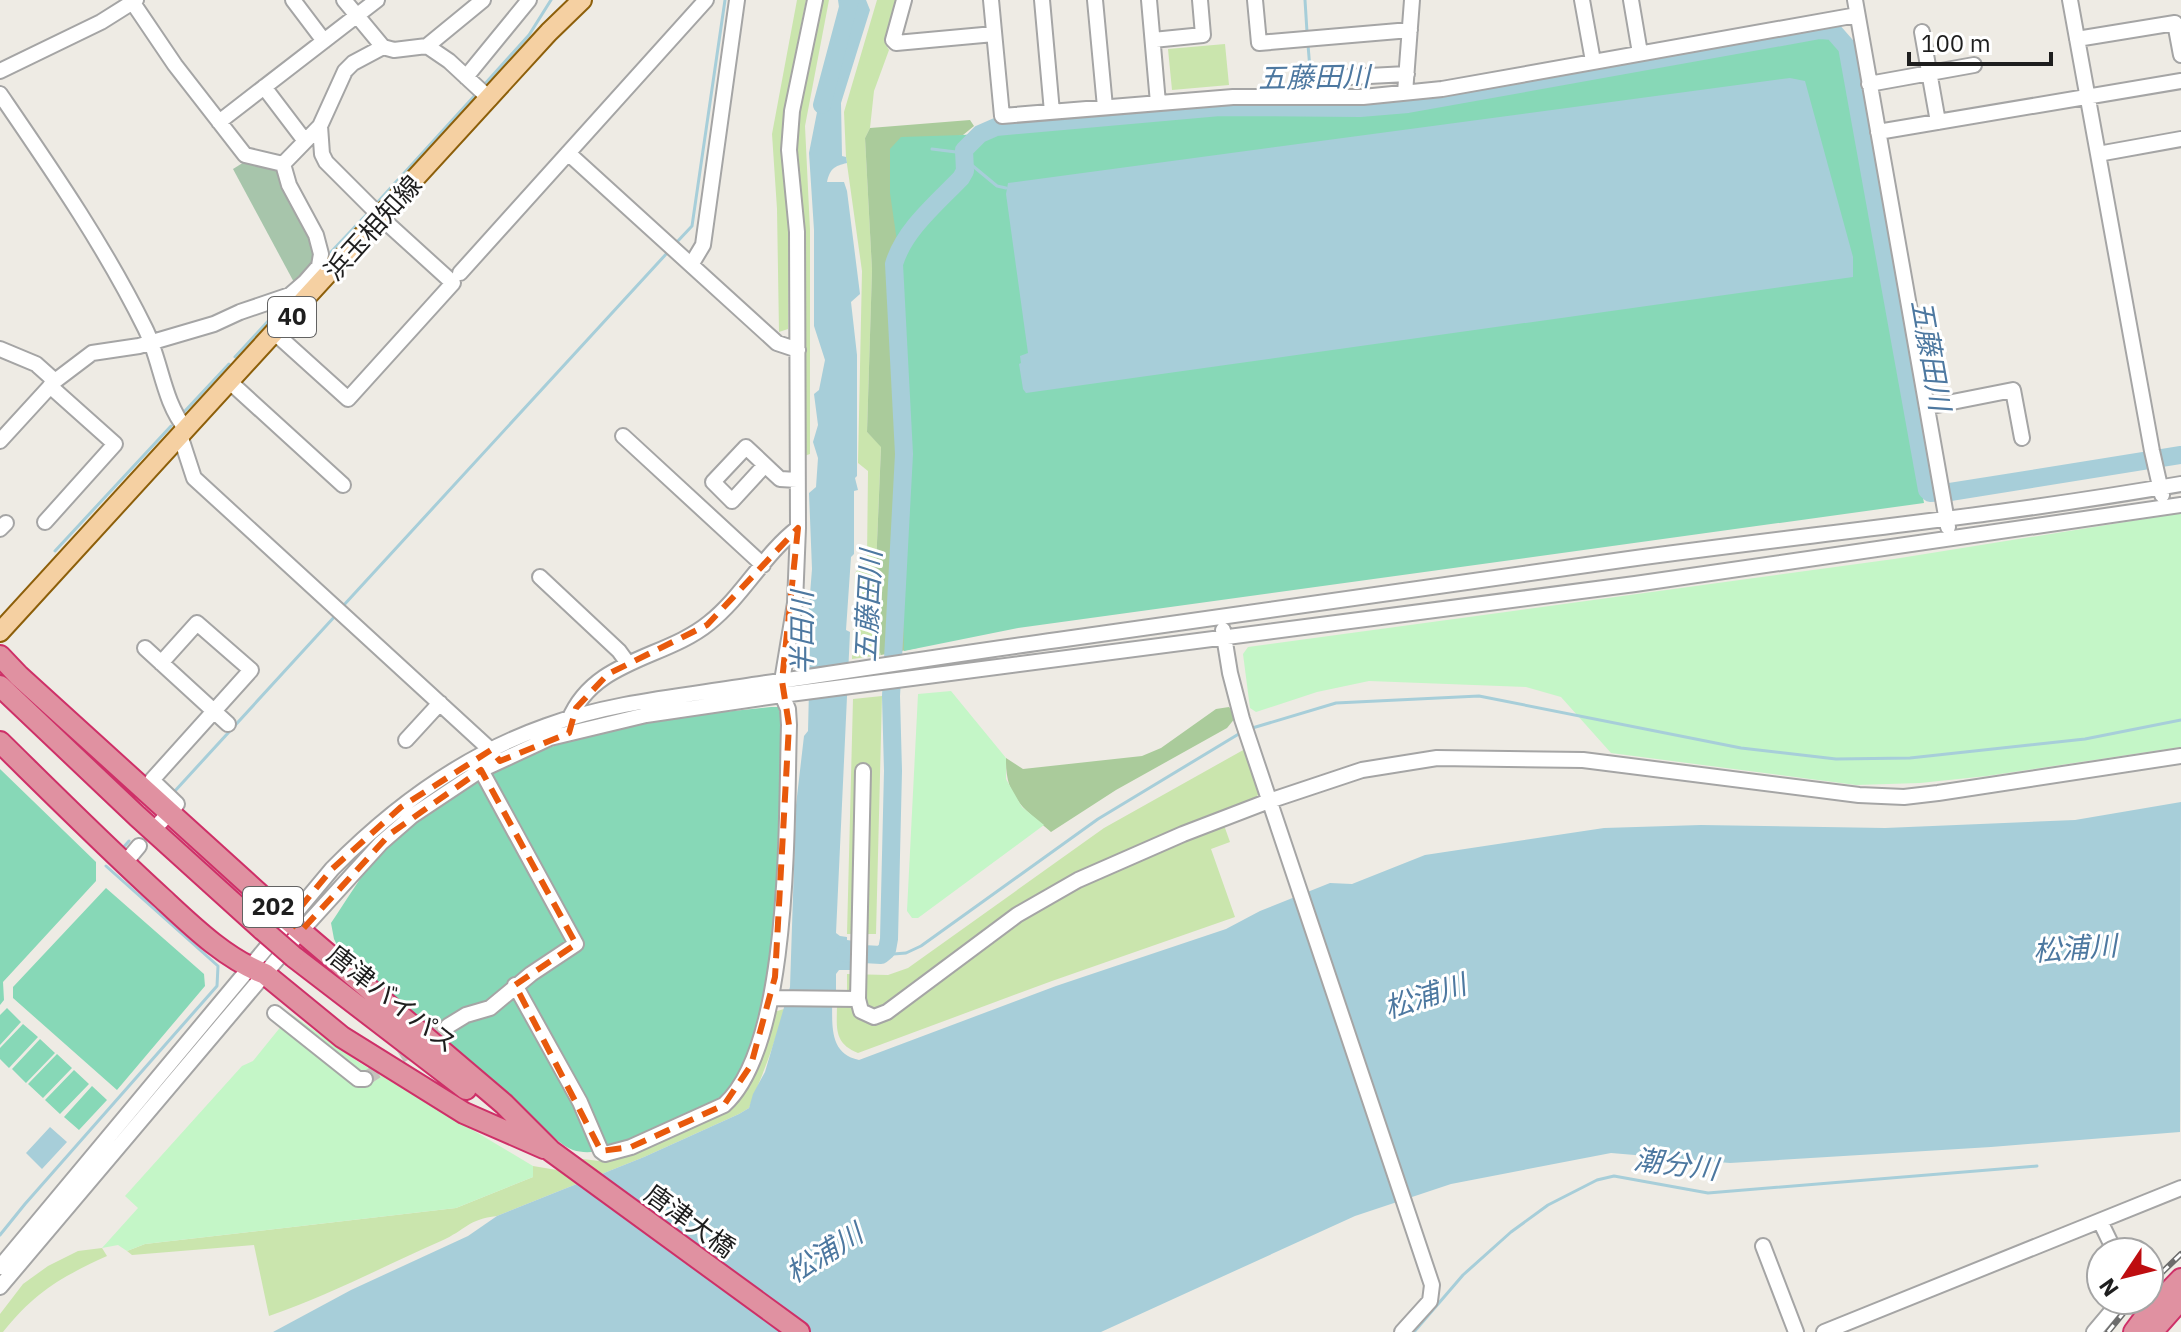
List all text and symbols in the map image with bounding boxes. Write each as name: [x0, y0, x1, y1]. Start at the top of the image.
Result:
scale bar: [1909, 16, 2051, 66]
text: 100 m: [1921, 27, 1991, 59]
water label: 五藤田川: [1258, 57, 1373, 96]
street label: 浜玉相知線: [316, 168, 428, 287]
road number: 40: [268, 297, 316, 337]
water label: 五藤田川: [1904, 297, 1960, 416]
water label: 五藤田川: [846, 546, 889, 663]
water label: 半田川: [783, 588, 820, 675]
road number: 202: [243, 887, 303, 927]
water label: 松浦川: [2032, 926, 2121, 969]
street label: 唐津バイパス: [321, 937, 464, 1059]
water label: 松浦川: [1379, 964, 1473, 1026]
water label: 潮分川: [1632, 1140, 1723, 1187]
street label: 唐津大橋: [639, 1176, 743, 1265]
water label: 松浦川: [778, 1213, 872, 1291]
north arrow: [2085, 1236, 2165, 1316]
text: N: [2092, 1273, 2125, 1303]

